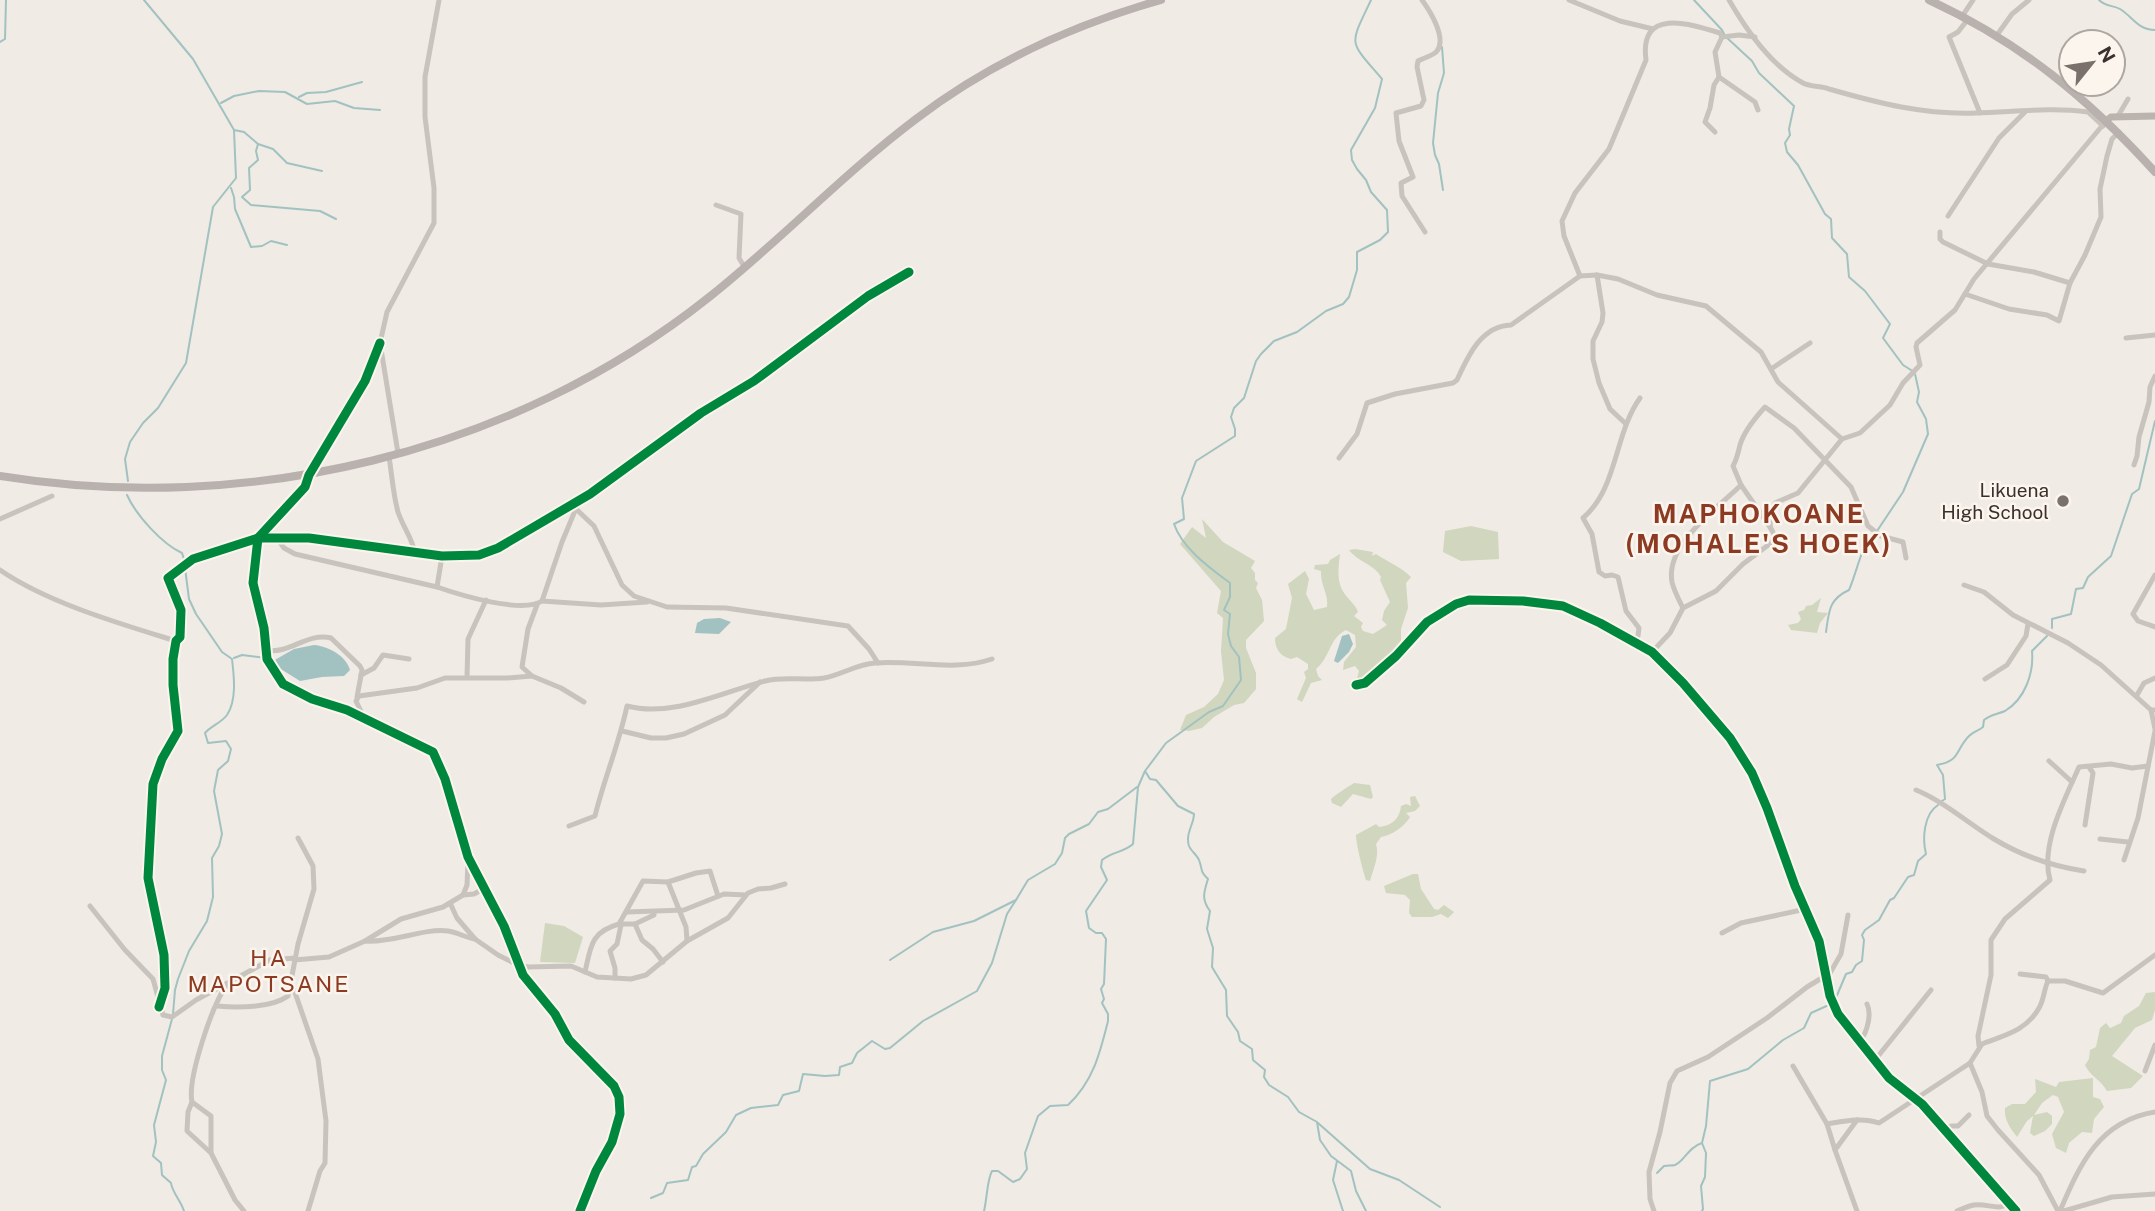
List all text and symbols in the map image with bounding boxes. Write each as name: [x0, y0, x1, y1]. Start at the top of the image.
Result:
north arrow: [2057, 28, 2127, 98]
text: N: [2093, 43, 2120, 66]
place label: Likuena High School: [1941, 479, 2049, 523]
marker: Likuena High School: [2055, 493, 2071, 509]
district label: MAPHOKOANE (MOHALE'S HOEK): [1625, 498, 1893, 559]
district label: HA MAPOTSANE: [187, 944, 351, 997]

